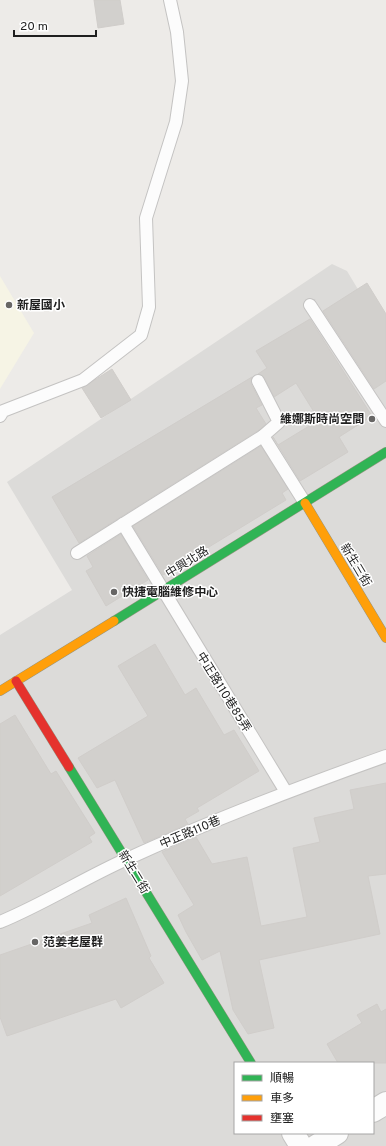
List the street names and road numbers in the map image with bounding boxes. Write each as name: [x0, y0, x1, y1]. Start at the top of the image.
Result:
street label: 新生三街: [336, 541, 374, 590]
street label: 中興北路: [163, 543, 212, 582]
street label: 中正路110巷85弄: [192, 650, 254, 736]
street label: 中正路110巷: [157, 813, 223, 853]
street label: 新生二街: [114, 848, 152, 897]

